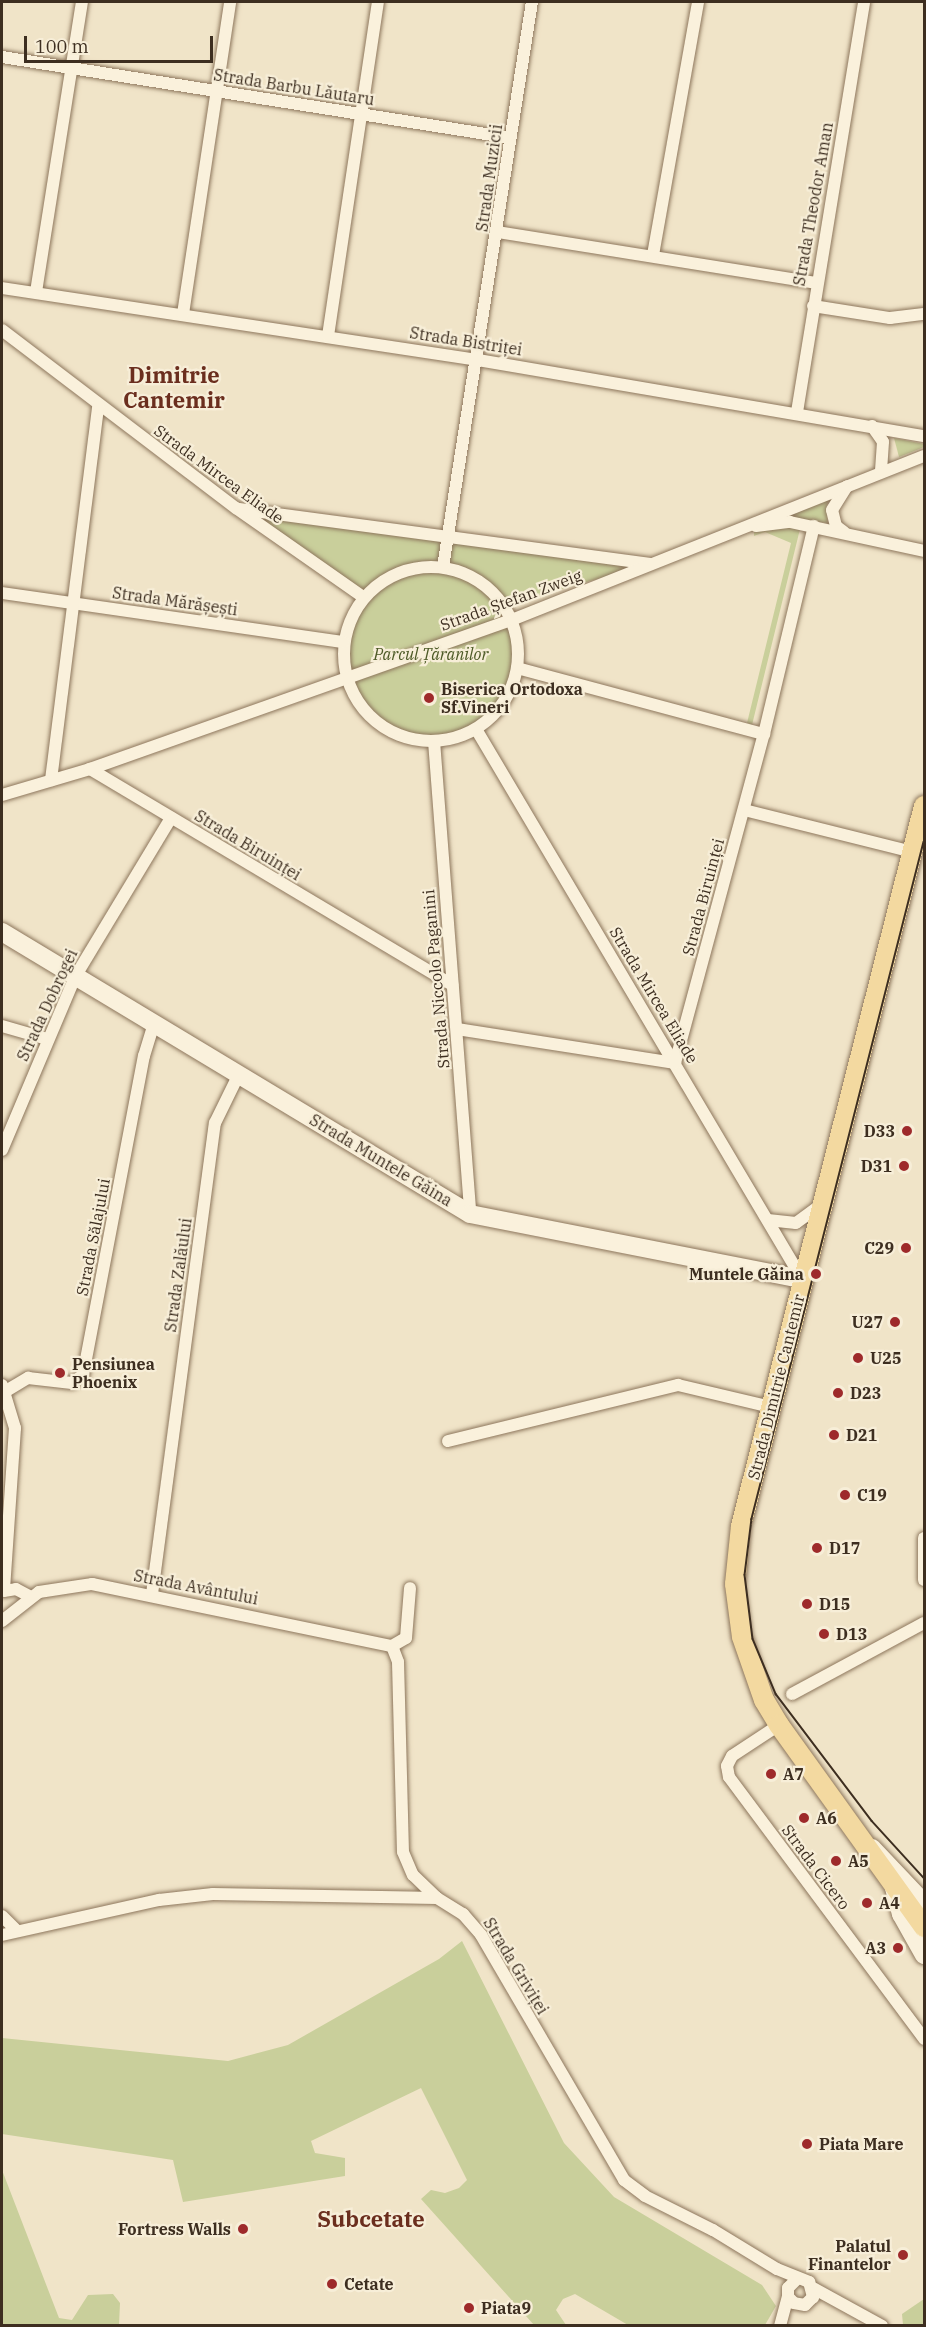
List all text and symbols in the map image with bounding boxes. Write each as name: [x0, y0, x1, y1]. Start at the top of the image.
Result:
scale bar: [27, 24, 216, 62]
text: 100 m: [35, 35, 89, 58]
street label: Strada Barbu Lăutaru: [212, 65, 376, 109]
street label: Strada Theodor Aman: [789, 121, 837, 287]
street label: Strada Muzicii: [472, 123, 506, 233]
street label: Strada Bistriței: [408, 323, 524, 359]
district label: Dimitrie Cantemir: [123, 361, 225, 412]
street label: Strada Mircea Eliade: [150, 421, 288, 527]
street label: Strada Ștefan Zweig: [438, 565, 584, 635]
street label: Strada Mărășești: [111, 583, 239, 619]
park label: Parcul Țăranilor: [373, 644, 489, 664]
place label: Biserica Ortodoxa Sf.Vineri: [441, 679, 583, 717]
marker: Biserica Ortodoxa Sf.Vineri: [422, 691, 436, 705]
street label: Strada Biruinței: [191, 806, 305, 884]
street label: Strada Biruinței: [678, 836, 728, 958]
street label: Strada Niccolo Paganini: [419, 889, 453, 1069]
street label: Strada Mircea Eliade: [606, 923, 702, 1067]
street label: Strada Dobrogei: [13, 946, 81, 1064]
street label: Strada Muntele Găina: [306, 1110, 456, 1210]
place label: D33: [864, 1121, 895, 1141]
marker: D33: [900, 1124, 914, 1138]
place label: D31: [861, 1156, 892, 1176]
marker: D31: [897, 1159, 911, 1173]
street label: Strada Sălajului: [72, 1177, 114, 1297]
street label: Strada Zalăului: [160, 1217, 196, 1333]
place label: C29: [864, 1238, 894, 1258]
marker: C29: [899, 1241, 913, 1255]
place label: Muntele Găina: [689, 1264, 804, 1284]
marker: Muntele Găina: [809, 1267, 823, 1281]
street label: Strada Dimitrie Cantemir: [744, 1292, 808, 1482]
place label: U27: [851, 1312, 883, 1332]
marker: U27: [888, 1315, 902, 1329]
place label: U25: [870, 1348, 902, 1368]
marker: U25: [851, 1351, 865, 1365]
place label: Pensiunea Phoenix: [72, 1354, 155, 1392]
marker: Pensiunea Phoenix: [53, 1366, 67, 1380]
place label: D23: [850, 1383, 881, 1403]
marker: D23: [831, 1386, 845, 1400]
place label: D21: [846, 1425, 877, 1445]
marker: D21: [827, 1428, 841, 1442]
place label: C19: [857, 1485, 887, 1505]
marker: C19: [838, 1488, 852, 1502]
place label: D17: [829, 1538, 860, 1558]
marker: D17: [810, 1541, 824, 1555]
street label: Strada Avântului: [132, 1566, 260, 1608]
place label: D15: [819, 1594, 850, 1614]
marker: D15: [800, 1597, 814, 1611]
place label: D13: [836, 1624, 867, 1644]
marker: D13: [817, 1627, 831, 1641]
place label: A7: [783, 1764, 804, 1784]
marker: A7: [764, 1767, 778, 1781]
place label: A6: [816, 1808, 837, 1828]
marker: A6: [797, 1811, 811, 1825]
street label: Strada Cicero: [778, 1821, 854, 1913]
place label: A5: [848, 1851, 869, 1871]
marker: A5: [829, 1854, 843, 1868]
place label: A4: [879, 1893, 900, 1913]
marker: A4: [860, 1896, 874, 1910]
street label: Strada Griviței: [480, 1914, 552, 2018]
place label: A3: [865, 1938, 886, 1958]
marker: A3: [891, 1941, 905, 1955]
place label: Piata Mare: [819, 2134, 904, 2154]
marker: Piata Mare: [800, 2137, 814, 2151]
district label: Subcetate: [317, 2206, 425, 2232]
place label: Fortress Walls: [118, 2219, 231, 2239]
marker: Fortress Walls: [236, 2222, 250, 2236]
place label: Palatul Finantelor: [808, 2236, 891, 2274]
marker: Palatul Finantelor: [896, 2248, 910, 2262]
place label: Cetate: [344, 2274, 394, 2294]
marker: Cetate: [325, 2277, 339, 2291]
place label: Piata9: [481, 2298, 531, 2318]
marker: Piata9: [462, 2301, 476, 2315]

